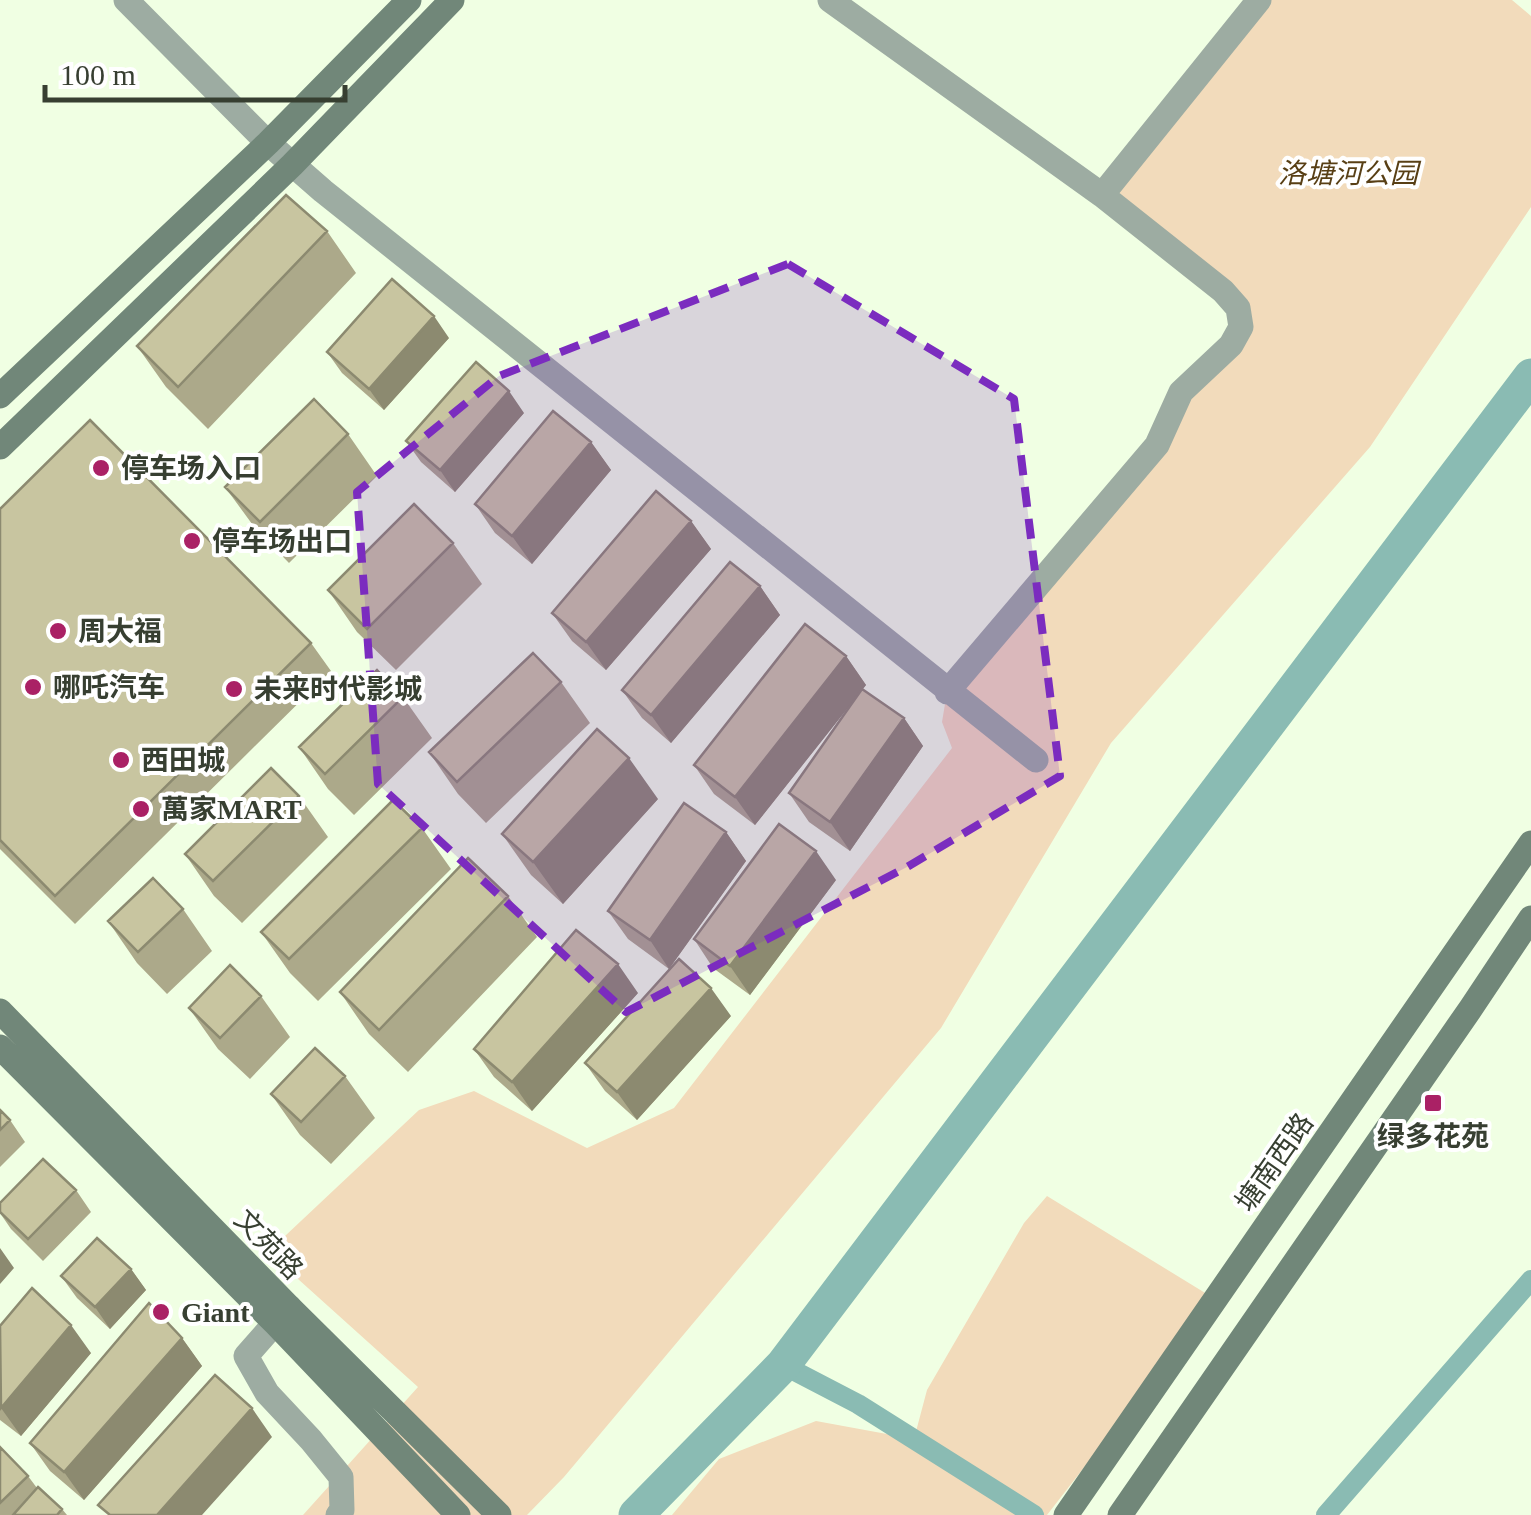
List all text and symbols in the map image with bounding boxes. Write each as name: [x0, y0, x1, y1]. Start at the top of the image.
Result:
scale bar: [45, 40, 345, 102]
text: 100 m: [60, 58, 136, 91]
park label: 洛塘河公园: [1278, 158, 1422, 189]
place label: 停车场入口: [121, 453, 261, 484]
marker: 停车场入口: [90, 457, 112, 479]
place label: 停车场出口: [212, 526, 352, 557]
marker: 停车场出口: [181, 530, 203, 552]
place label: 周大福: [78, 616, 162, 647]
marker: 周大福: [47, 620, 69, 642]
place label: 哪吒汽车: [53, 672, 165, 703]
place label: 未来时代影城: [254, 674, 422, 705]
marker: 哪吒汽车: [22, 676, 44, 698]
marker: 未来时代影城: [223, 678, 245, 700]
place label: 西田城: [141, 745, 225, 776]
marker: 西田城: [110, 749, 132, 771]
place label: 萬家MART: [161, 794, 302, 825]
marker: 萬家MART: [130, 798, 152, 820]
marker: 绿多花苑: [1422, 1092, 1444, 1114]
street label: 塘南西路: [1230, 1108, 1319, 1217]
place label: 绿多花苑: [1377, 1121, 1489, 1152]
street label: 文苑路: [228, 1203, 309, 1285]
place label: Giant: [181, 1297, 250, 1328]
marker: Giant: [150, 1301, 172, 1323]

